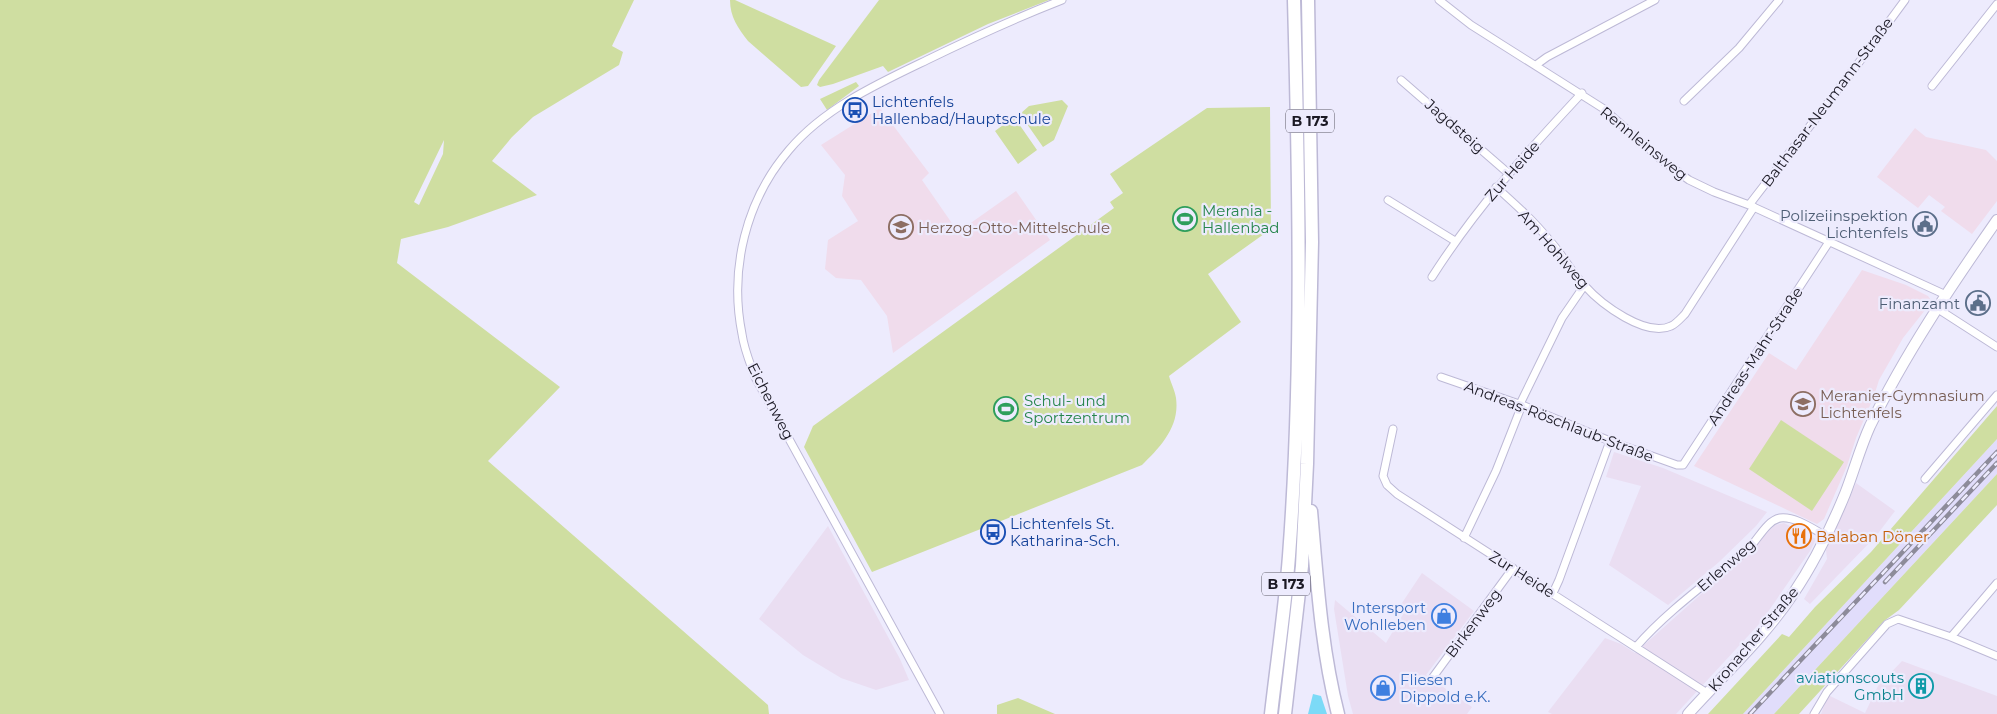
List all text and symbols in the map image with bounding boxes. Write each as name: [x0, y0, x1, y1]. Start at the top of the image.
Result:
street label: Balthasar-Neumann-Straße: [1757, 13, 1897, 191]
place label: Lichtenfels Hallenbad/Hauptschule: [872, 92, 1051, 128]
street label: Jagdsteig: [1420, 94, 1489, 157]
bus stop icon: Lichtenfels Hallenbad/Hauptschule: [842, 97, 868, 123]
street label: Rennleinsweg: [1596, 102, 1692, 184]
road number: B 173: [1286, 110, 1334, 132]
street label: Zur Heide: [1480, 137, 1544, 205]
place label: Merania - Hallenbad: [1202, 201, 1279, 237]
sports icon: Merania - Hallenbad: [1172, 206, 1198, 232]
street label: Am Hohlweg: [1514, 206, 1594, 292]
place label: Polizeiinspektion Lichtenfels: [1780, 206, 1908, 242]
public building icon: Polizeiinspektion Lichtenfels: [1912, 211, 1938, 237]
school or university icon: Herzog-Otto-Mittelschule: [888, 214, 914, 240]
place label: Herzog-Otto-Mittelschule: [918, 218, 1110, 237]
street label: Andreas-Mahr-Straße: [1703, 283, 1807, 429]
public building icon: Finanzamt: [1965, 290, 1991, 316]
place label: Finanzamt: [1879, 294, 1960, 313]
street label: Eichenweg: [743, 359, 799, 443]
street label: Andreas-Röschlaub-Straße: [1462, 376, 1656, 466]
place label: Meranier-Gymnasium Lichtenfels: [1820, 386, 1985, 422]
place label: Schul- und Sportzentrum: [1024, 391, 1130, 427]
school or university icon: Meranier-Gymnasium Lichtenfels: [1790, 391, 1816, 417]
sports icon: Schul- und Sportzentrum: [993, 396, 1019, 422]
place label: Lichtenfels St. Katharina-Sch.: [1010, 514, 1120, 550]
bus stop icon: Lichtenfels St. Katharina-Sch.: [980, 519, 1006, 545]
restaurant icon: Balaban Döner: [1786, 523, 1812, 549]
place label: Balaban Döner: [1816, 527, 1929, 546]
street label: Erlenweg: [1693, 534, 1759, 596]
street label: Zur Heide: [1486, 546, 1558, 602]
road number: B 173: [1262, 572, 1310, 596]
street label: Kronacher Straße: [1704, 583, 1802, 695]
street label: Birkenweg: [1441, 585, 1505, 661]
place label: Intersport Wohlleben: [1344, 598, 1426, 634]
shop icon: Intersport Wohlleben: [1431, 603, 1457, 629]
place label: aviationscouts GmbH: [1796, 668, 1904, 704]
place label: Fliesen Dippold e.K.: [1400, 670, 1490, 706]
building icon: aviationscouts GmbH: [1908, 673, 1934, 699]
shop icon: Fliesen Dippold e.K.: [1370, 675, 1396, 701]

